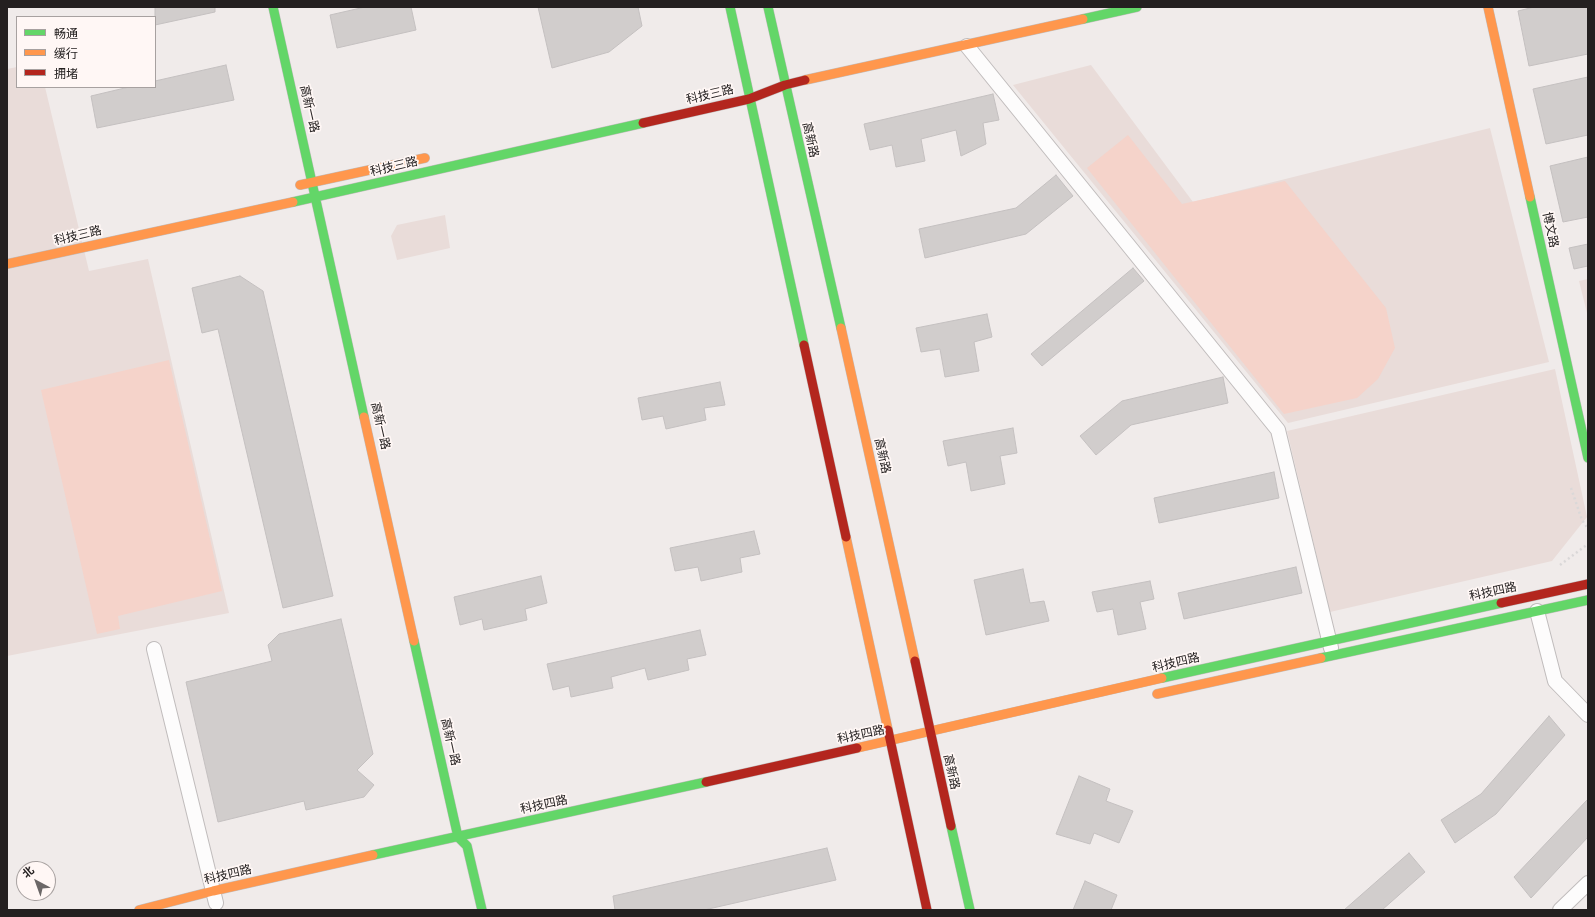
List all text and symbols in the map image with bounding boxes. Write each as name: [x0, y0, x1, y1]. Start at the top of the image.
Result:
legend: [16, 16, 156, 88]
text: 畅通: [54, 27, 78, 41]
text: 缓行: [54, 47, 78, 61]
text: 拥堵: [54, 67, 78, 81]
street label: 科技三路: [685, 83, 735, 107]
street label: 高新一路: [297, 84, 321, 134]
street label: 高新路: [799, 121, 821, 159]
street label: 科技三路: [369, 155, 419, 179]
street label: 博文路: [1539, 211, 1561, 249]
street label: 科技三路: [53, 224, 103, 248]
street label: 高新一路: [368, 401, 392, 451]
street label: 高新路: [871, 437, 893, 475]
street label: 科技四路: [1468, 580, 1518, 604]
street label: 科技四路: [1151, 651, 1201, 675]
street label: 高新一路: [438, 717, 462, 767]
street label: 科技四路: [836, 723, 886, 747]
street label: 高新路: [940, 753, 962, 791]
street label: 科技四路: [519, 793, 569, 817]
north arrow: [16, 861, 56, 901]
street label: 科技四路: [203, 863, 253, 887]
text: 北: [20, 864, 37, 881]

